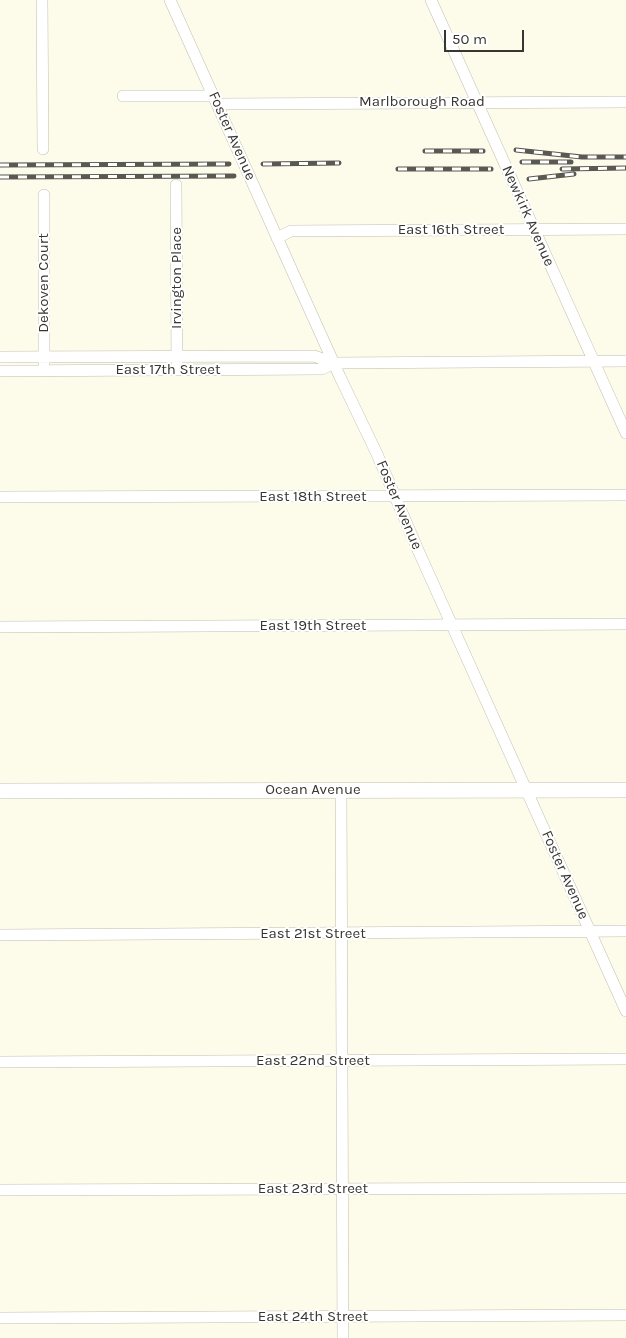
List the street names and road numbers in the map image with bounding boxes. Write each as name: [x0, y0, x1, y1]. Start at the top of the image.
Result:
street label: Foster Avenue: [204, 89, 260, 183]
street label: Marlborough Road: [359, 93, 485, 111]
street label: Newkirk Avenue: [498, 163, 558, 269]
street label: East 16th Street: [398, 221, 504, 239]
street label: Irvington Place: [168, 227, 186, 329]
street label: Dekoven Court: [35, 233, 53, 333]
street label: East 17th Street: [115, 361, 221, 379]
street label: Foster Avenue: [372, 458, 426, 552]
street label: East 18th Street: [259, 488, 367, 506]
street label: East 19th Street: [260, 617, 366, 635]
street label: Ocean Avenue: [265, 781, 361, 799]
street label: Foster Avenue: [537, 828, 593, 922]
street label: East 21st Street: [260, 925, 366, 943]
street label: East 22nd Street: [256, 1052, 370, 1070]
street label: East 23rd Street: [258, 1180, 368, 1198]
street label: East 24th Street: [258, 1308, 368, 1326]

